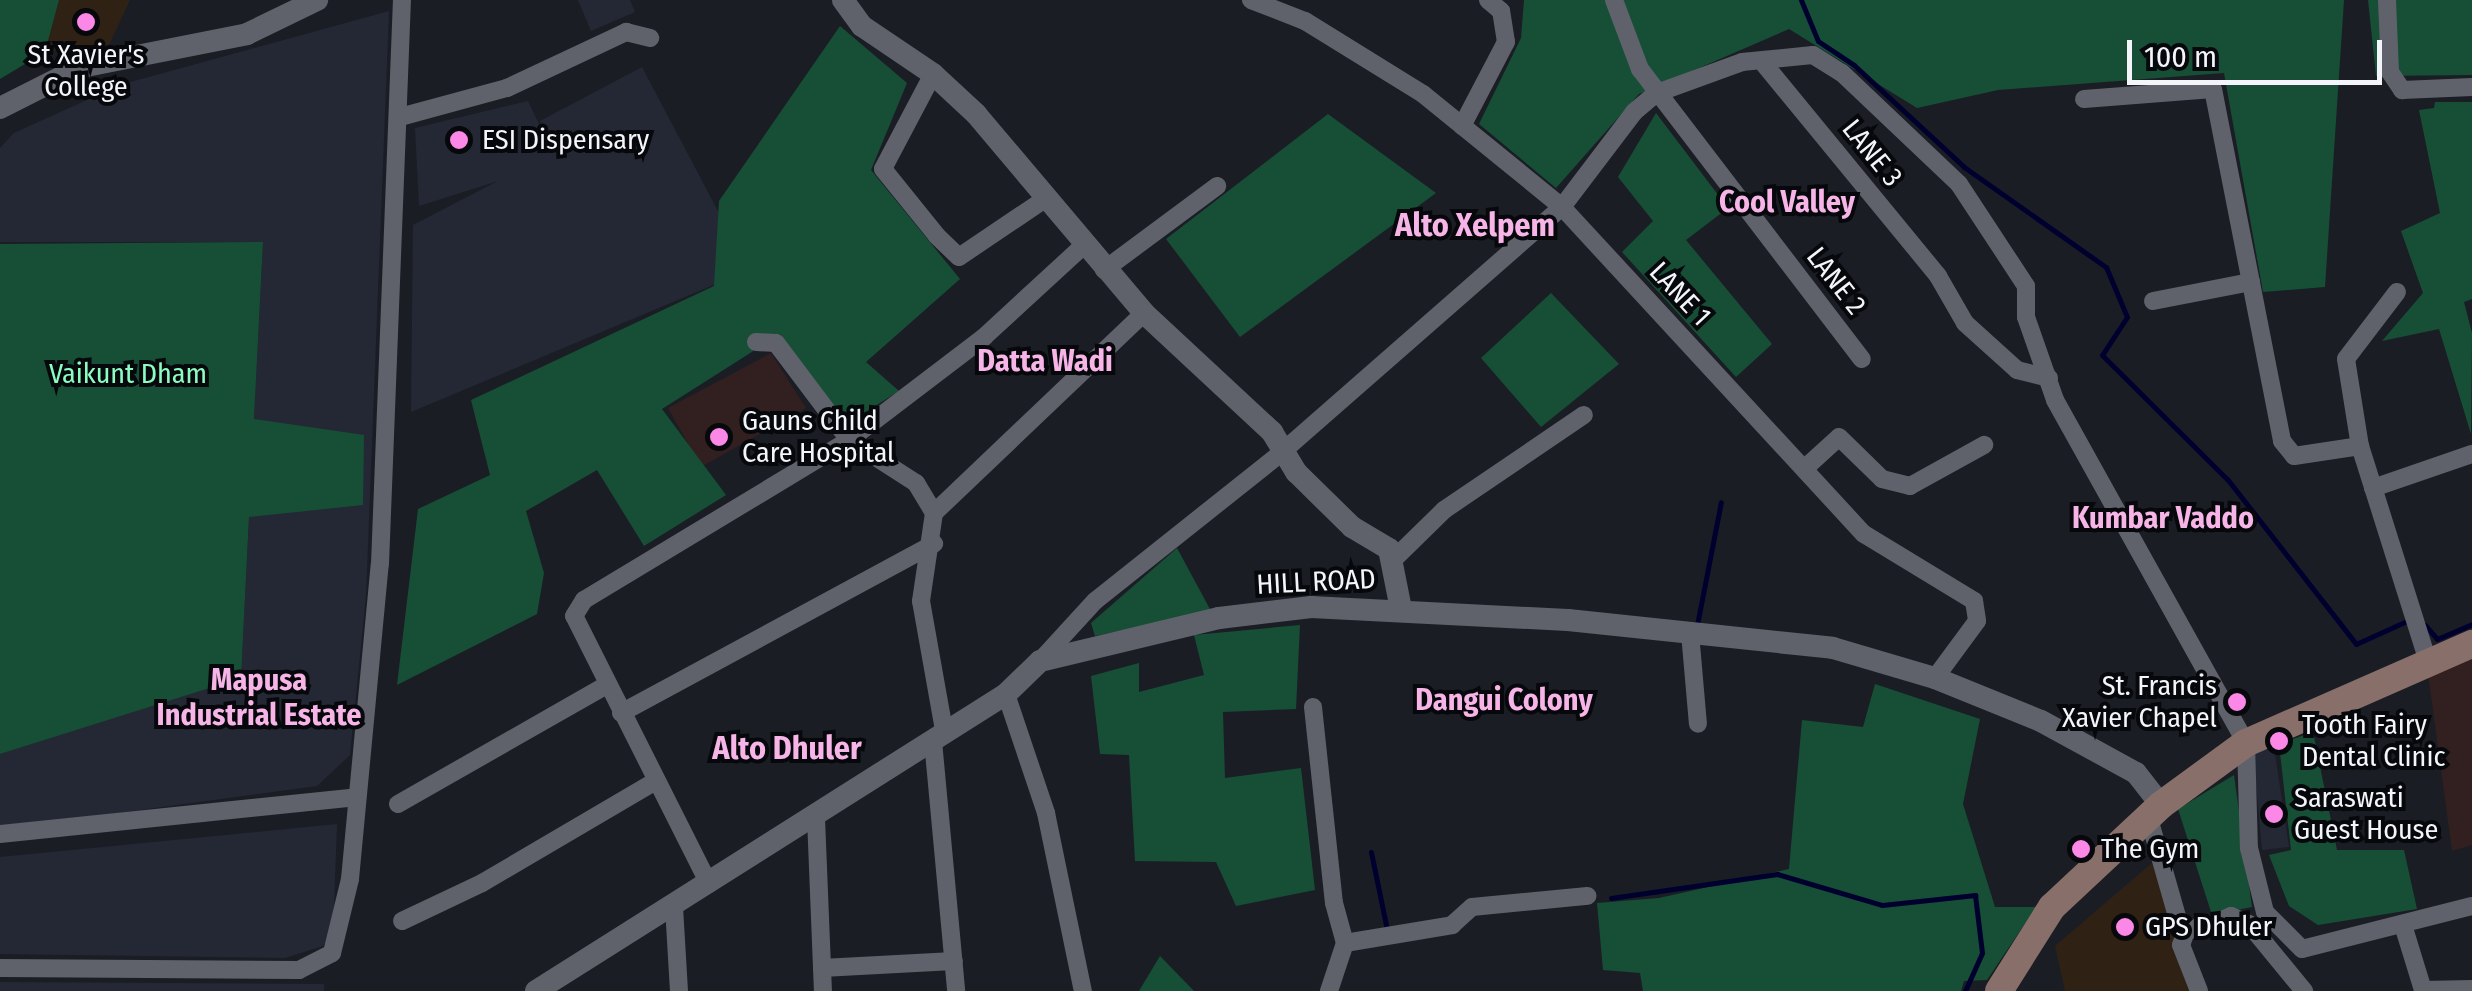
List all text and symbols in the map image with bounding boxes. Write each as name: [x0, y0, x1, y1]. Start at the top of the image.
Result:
marker: St Xavier's College: [75, 11, 97, 33]
scale bar: [2132, 20, 2387, 82]
place label: St Xavier's College: [28, 38, 144, 104]
text: 100 m: [2144, 39, 2217, 75]
street label: LANE 3: [1835, 113, 1909, 193]
place label: ESI Dispensary: [482, 123, 649, 157]
marker: ESI Dispensary: [446, 127, 472, 153]
district label: Cool Valley: [1719, 184, 1855, 220]
district label: Alto Xelpem: [1395, 206, 1555, 244]
street label: LANE 2: [1799, 241, 1873, 321]
street label: LANE 1: [1642, 255, 1718, 333]
district label: Datta Wadi: [977, 343, 1113, 379]
park label: Vaikunt Dham: [49, 357, 207, 391]
place label: Gauns Child Care Hospital: [742, 404, 894, 470]
marker: Gauns Child Care Hospital: [706, 424, 732, 450]
district label: Kumbar Vaddo: [2072, 500, 2254, 536]
street label: HILL ROAD: [1256, 562, 1376, 602]
district label: Mapusa Industrial Estate: [157, 662, 361, 732]
place label: St. Francis Xavier Chapel: [2062, 669, 2217, 735]
district label: Dangui Colony: [1415, 682, 1593, 718]
marker: St. Francis Xavier Chapel: [2226, 691, 2248, 713]
place label: Tooth Fairy Dental Clinic: [2302, 708, 2445, 774]
marker: Tooth Fairy Dental Clinic: [2266, 728, 2292, 754]
district label: Alto Dhuler: [712, 729, 862, 767]
place label: Saraswati Guest House: [2294, 781, 2438, 847]
marker: Saraswati Guest House: [2263, 803, 2285, 825]
place label: The Gym: [2101, 832, 2199, 866]
marker: The Gym: [2070, 838, 2092, 860]
place label: GPS Dhuler: [2145, 910, 2272, 944]
marker: GPS Dhuler: [2114, 916, 2136, 938]

